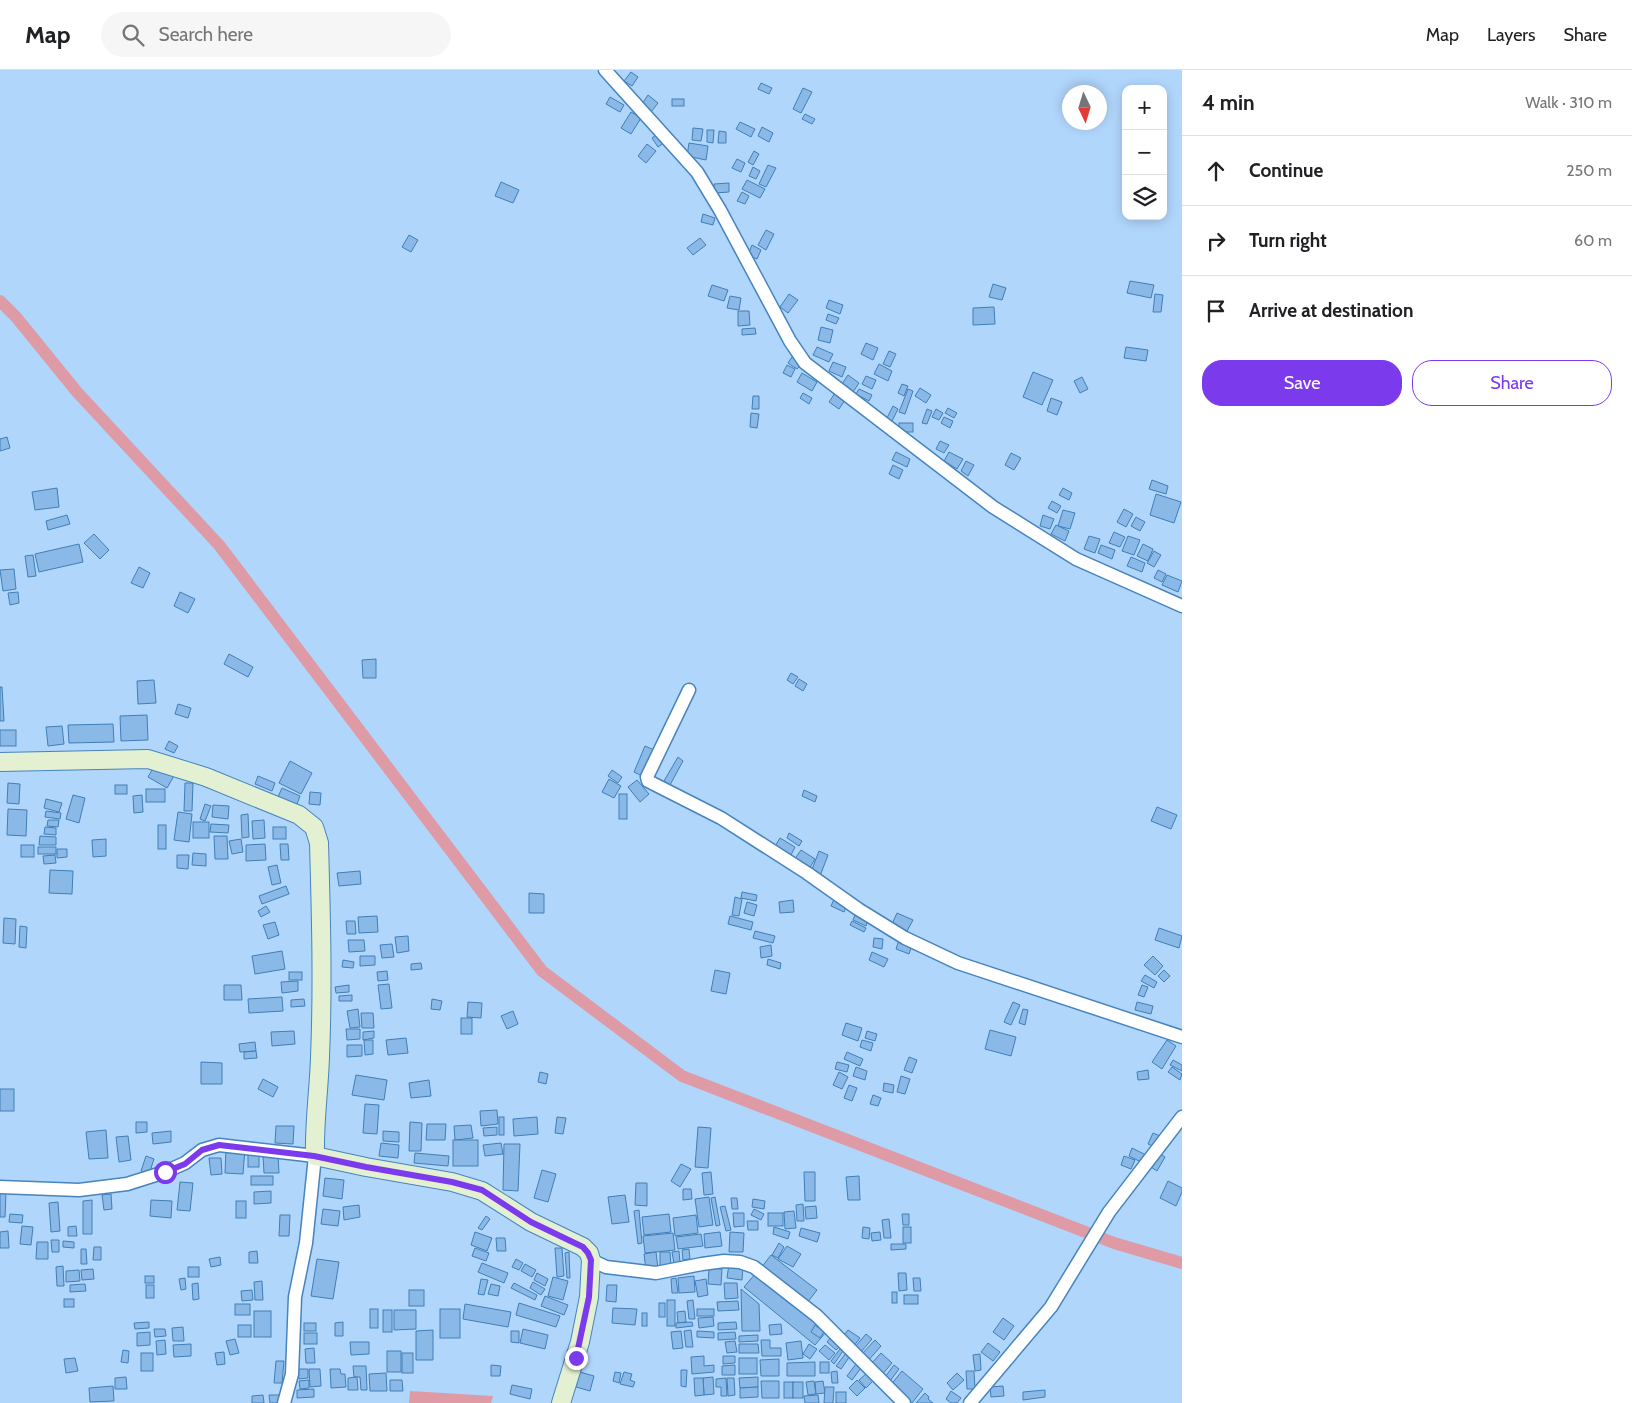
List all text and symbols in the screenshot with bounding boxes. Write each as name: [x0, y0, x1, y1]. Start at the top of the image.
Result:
search box: [101, 12, 451, 57]
text: Map: [25, 20, 71, 49]
icon: search: [119, 21, 147, 49]
text: Search here: [159, 23, 253, 46]
text: Map: [1426, 24, 1459, 46]
text: Layers: [1487, 24, 1536, 46]
text: Share: [1564, 24, 1607, 46]
north arrow: [1062, 85, 1107, 130]
map controls: [1122, 85, 1167, 220]
button: +: [1122, 85, 1167, 130]
text: 4 min: [1202, 90, 1255, 115]
text: Walk · 310 m: [1525, 93, 1612, 112]
button: −: [1122, 130, 1167, 175]
icon: ahead: [1202, 157, 1230, 185]
text: Continue: [1249, 159, 1323, 182]
text: 250 m: [1566, 161, 1612, 180]
button: layers: [1122, 175, 1167, 220]
icon: right: [1202, 227, 1230, 255]
text: Turn right: [1249, 229, 1327, 252]
text: 60 m: [1574, 231, 1612, 250]
icon: arrive: [1202, 297, 1230, 325]
text: Arrive at destination: [1249, 299, 1413, 322]
button: Save: [1202, 360, 1402, 406]
button: Share: [1412, 360, 1612, 406]
route start: [154, 1161, 177, 1184]
route end: [565, 1347, 588, 1370]

